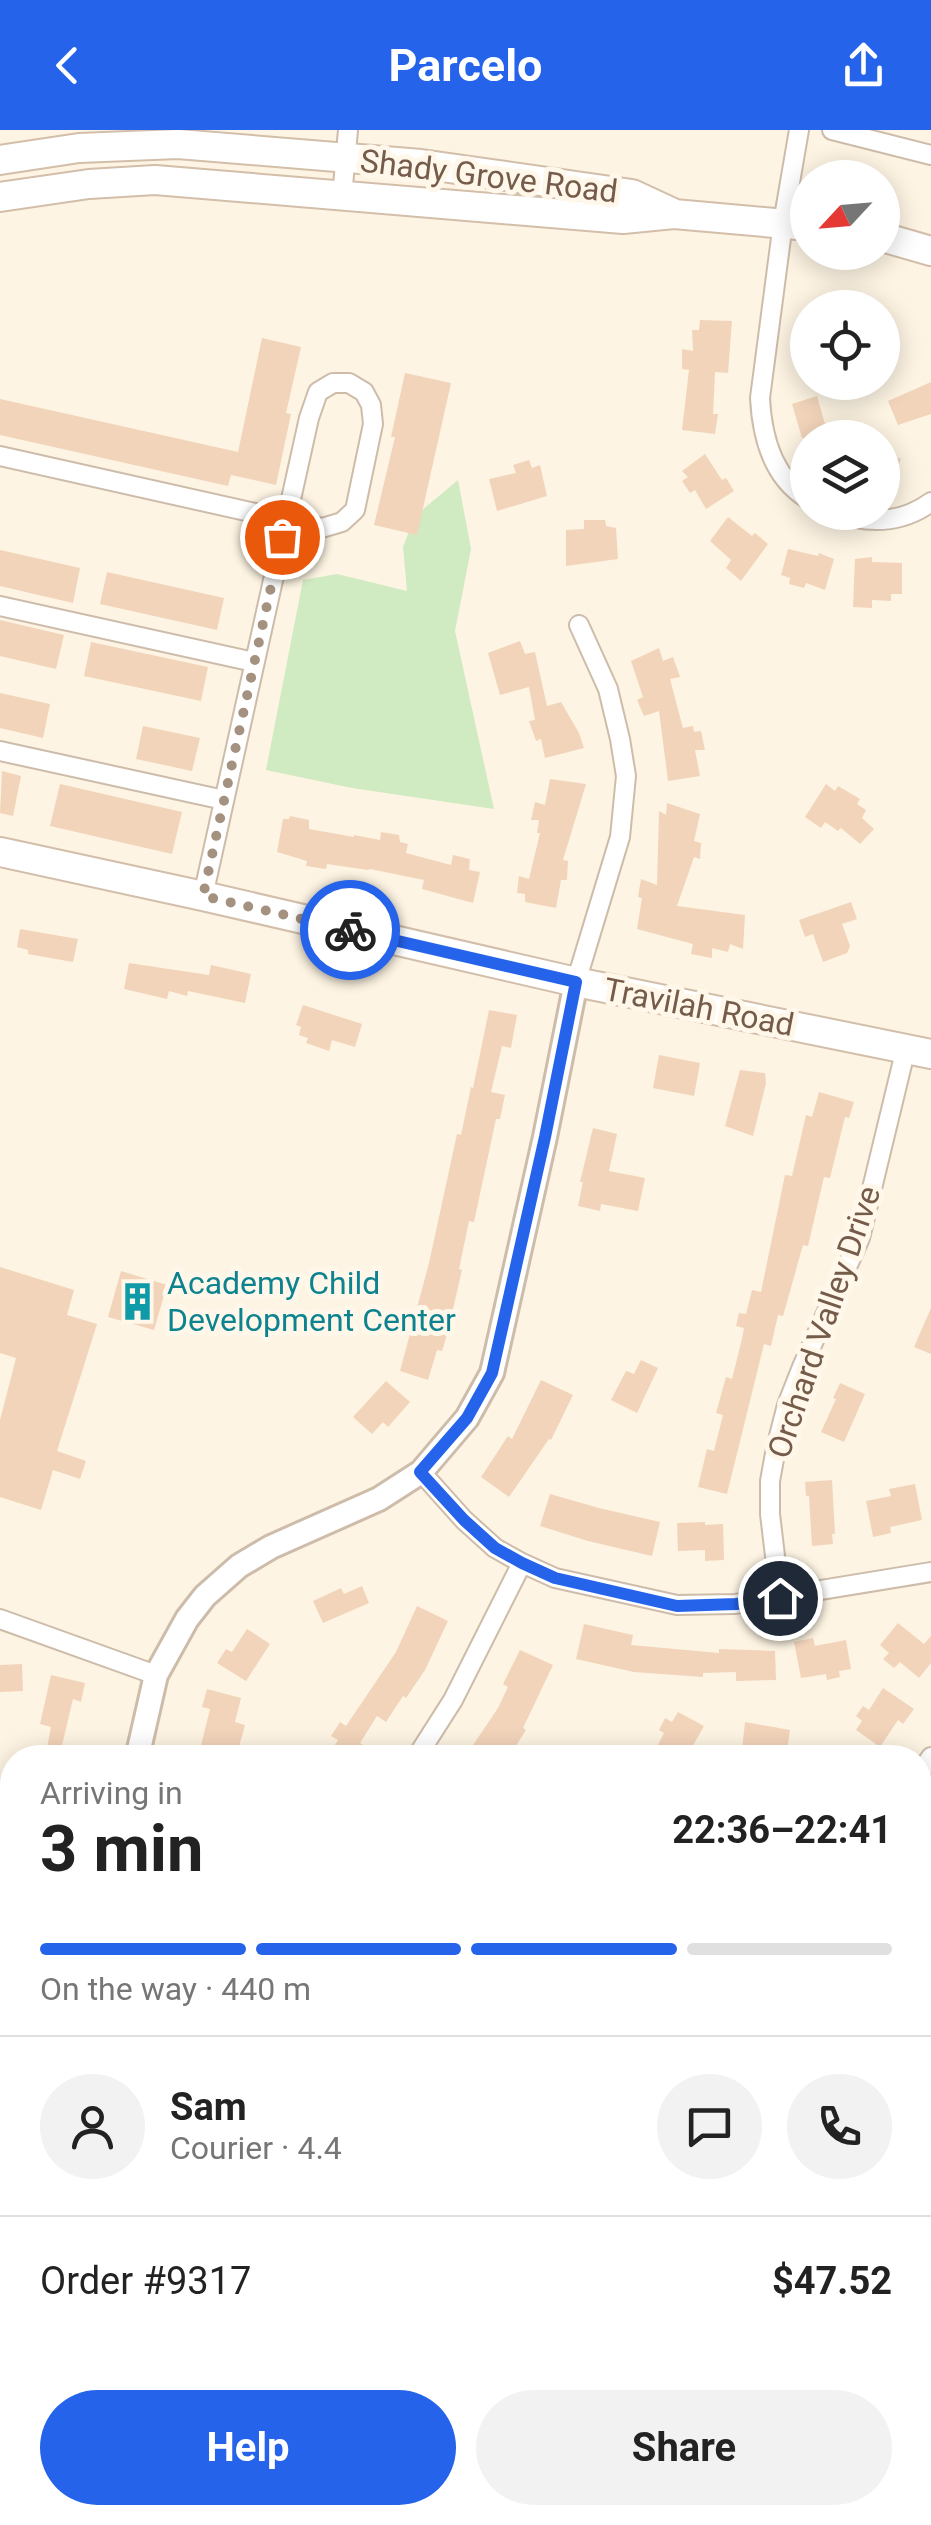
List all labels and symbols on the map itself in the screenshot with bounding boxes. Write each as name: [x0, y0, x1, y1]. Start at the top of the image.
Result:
street label: Shady Grove Road: [358, 141, 620, 211]
north arrow: [790, 160, 900, 270]
pin: [240, 495, 325, 580]
courier: [300, 880, 400, 980]
street label: Travilah Road: [601, 970, 797, 1044]
street label: Orchard Valley Drive: [760, 1181, 888, 1463]
place label: Academy Child Development Center: [167, 1264, 456, 1339]
building icon: Academy Child Development Center: [116, 1280, 158, 1322]
pin: [738, 1556, 823, 1641]

